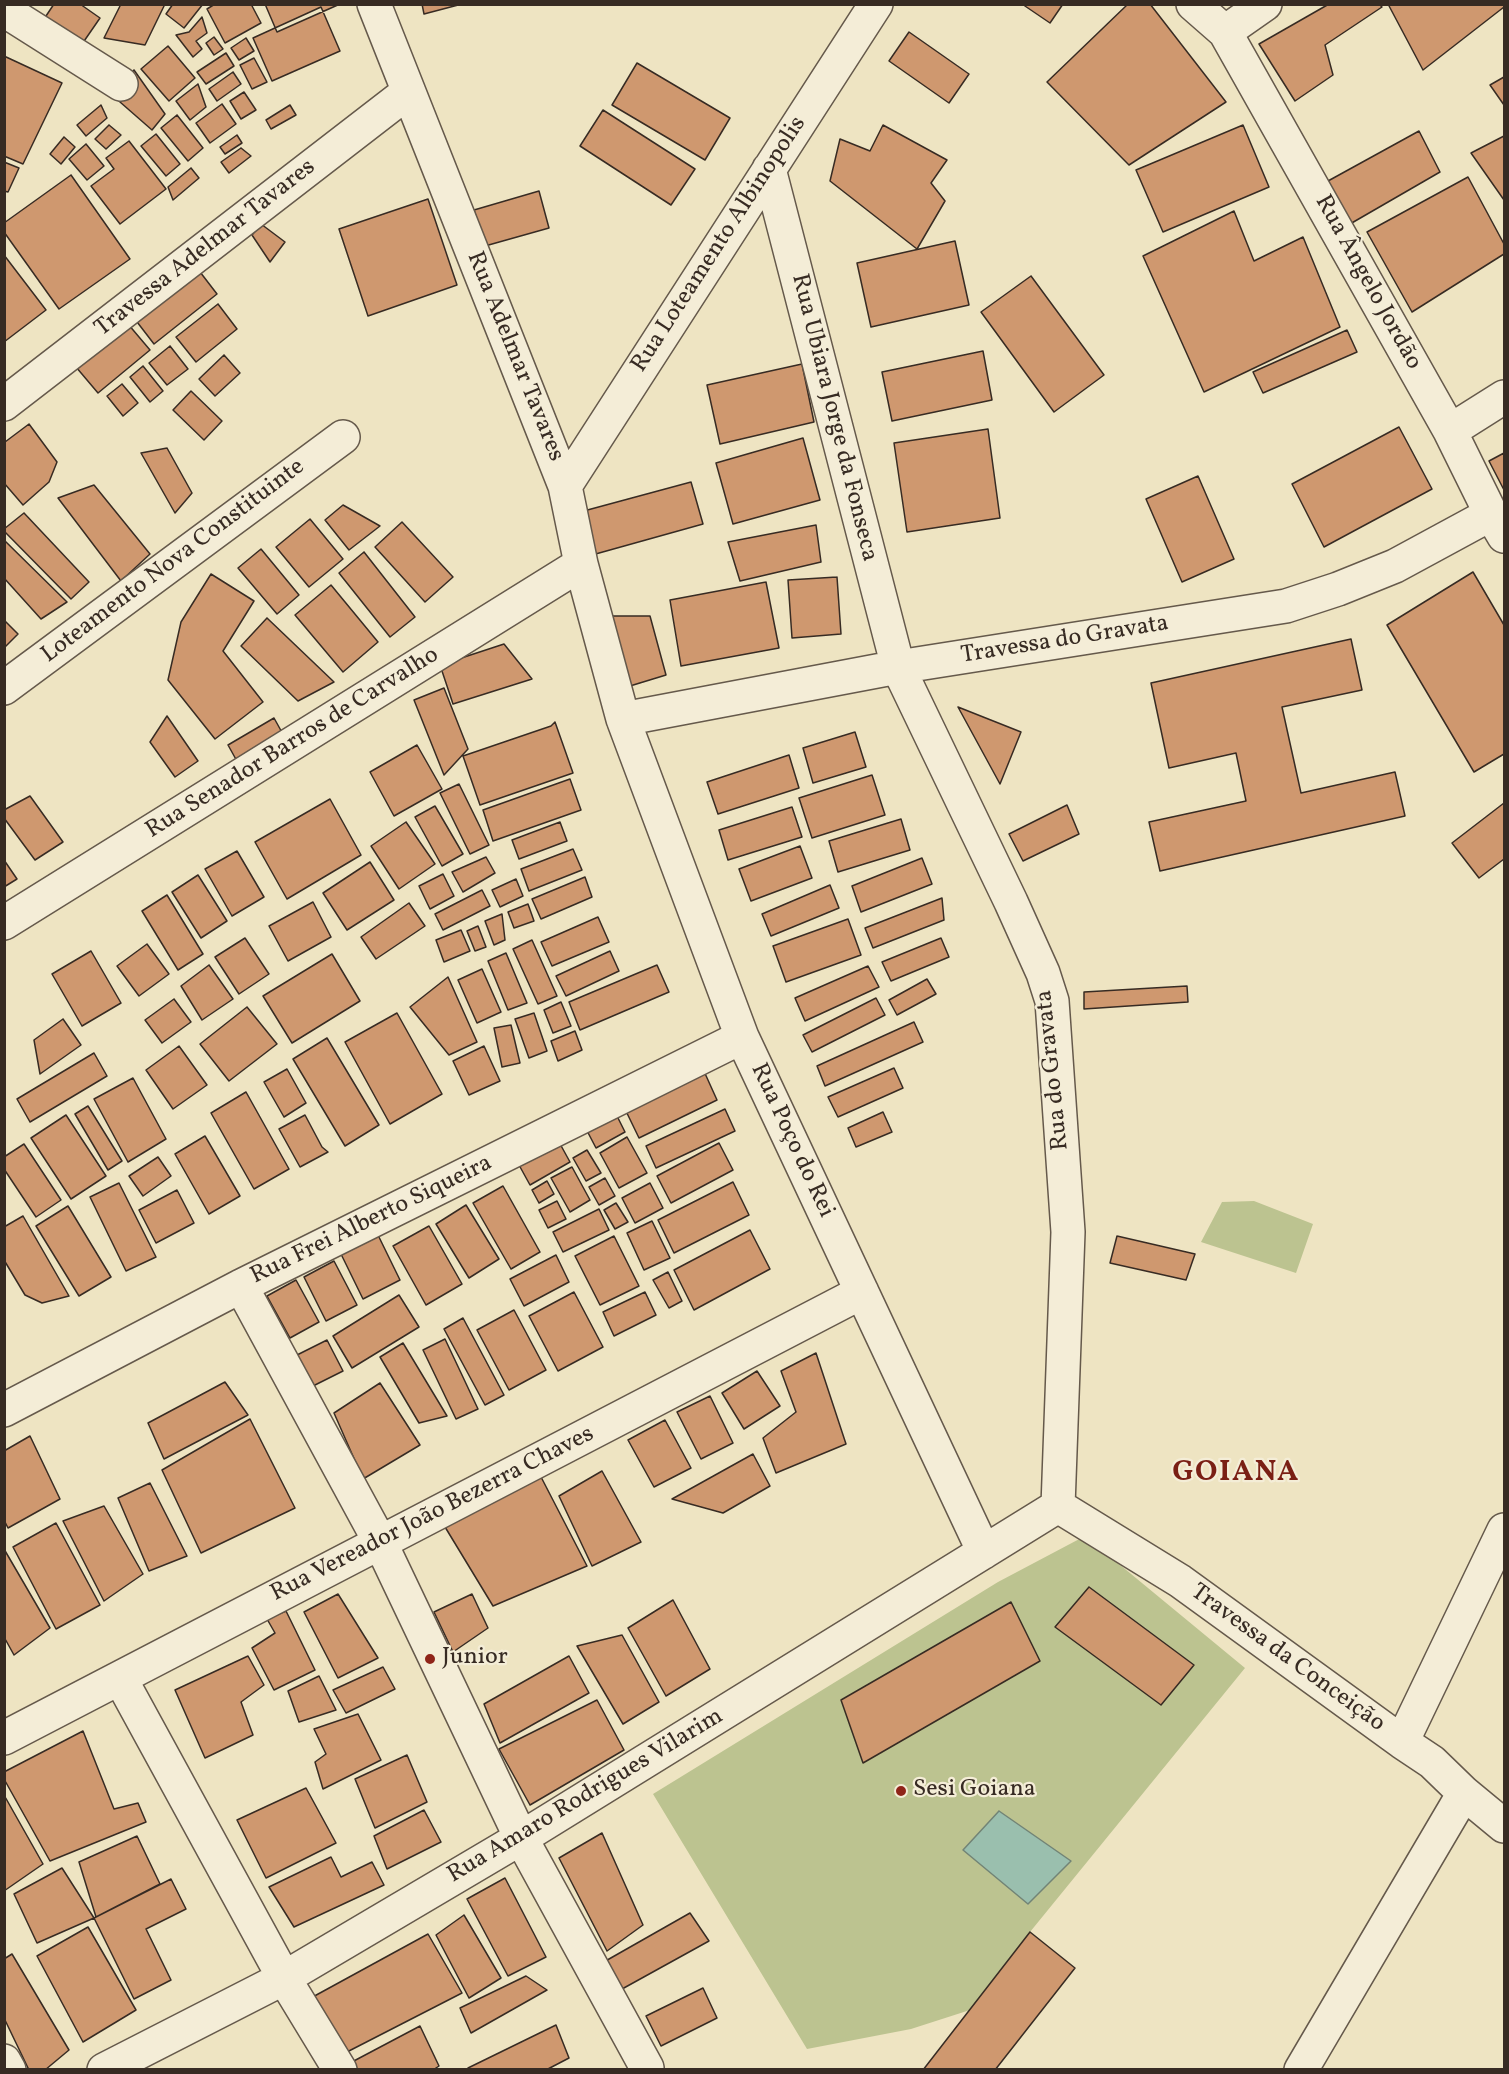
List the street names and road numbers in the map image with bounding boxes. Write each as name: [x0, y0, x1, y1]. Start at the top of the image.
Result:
street label: Rua Loteamento Albinopolis: [626, 112, 814, 378]
street label: Travessa Adelmar Tavares: [90, 154, 322, 344]
street label: Rua Ângelo Jordão: [1307, 191, 1427, 375]
street label: Rua Adelmar Tavares: [459, 248, 569, 466]
street label: Rua Ubiara Jorge da Fonseca: [783, 271, 883, 565]
street label: Loteamento Nova Constituinte: [37, 454, 311, 670]
street label: Travessa do Gravata: [959, 610, 1171, 672]
street label: Rua Senador Barros de Carvalho: [141, 642, 445, 846]
street label: Rua do Gravata: [1031, 988, 1077, 1152]
street label: Rua Poço do Rei: [743, 1059, 839, 1223]
street label: Rua Frei Alberto Siqueira: [247, 1150, 497, 1292]
street label: Rua Vereador João Bezerra Chaves: [267, 1421, 599, 1609]
street label: Travessa da Conceição: [1184, 1579, 1390, 1739]
street label: Rua Amaro Rodrigues Vilarim: [443, 1703, 729, 1891]

